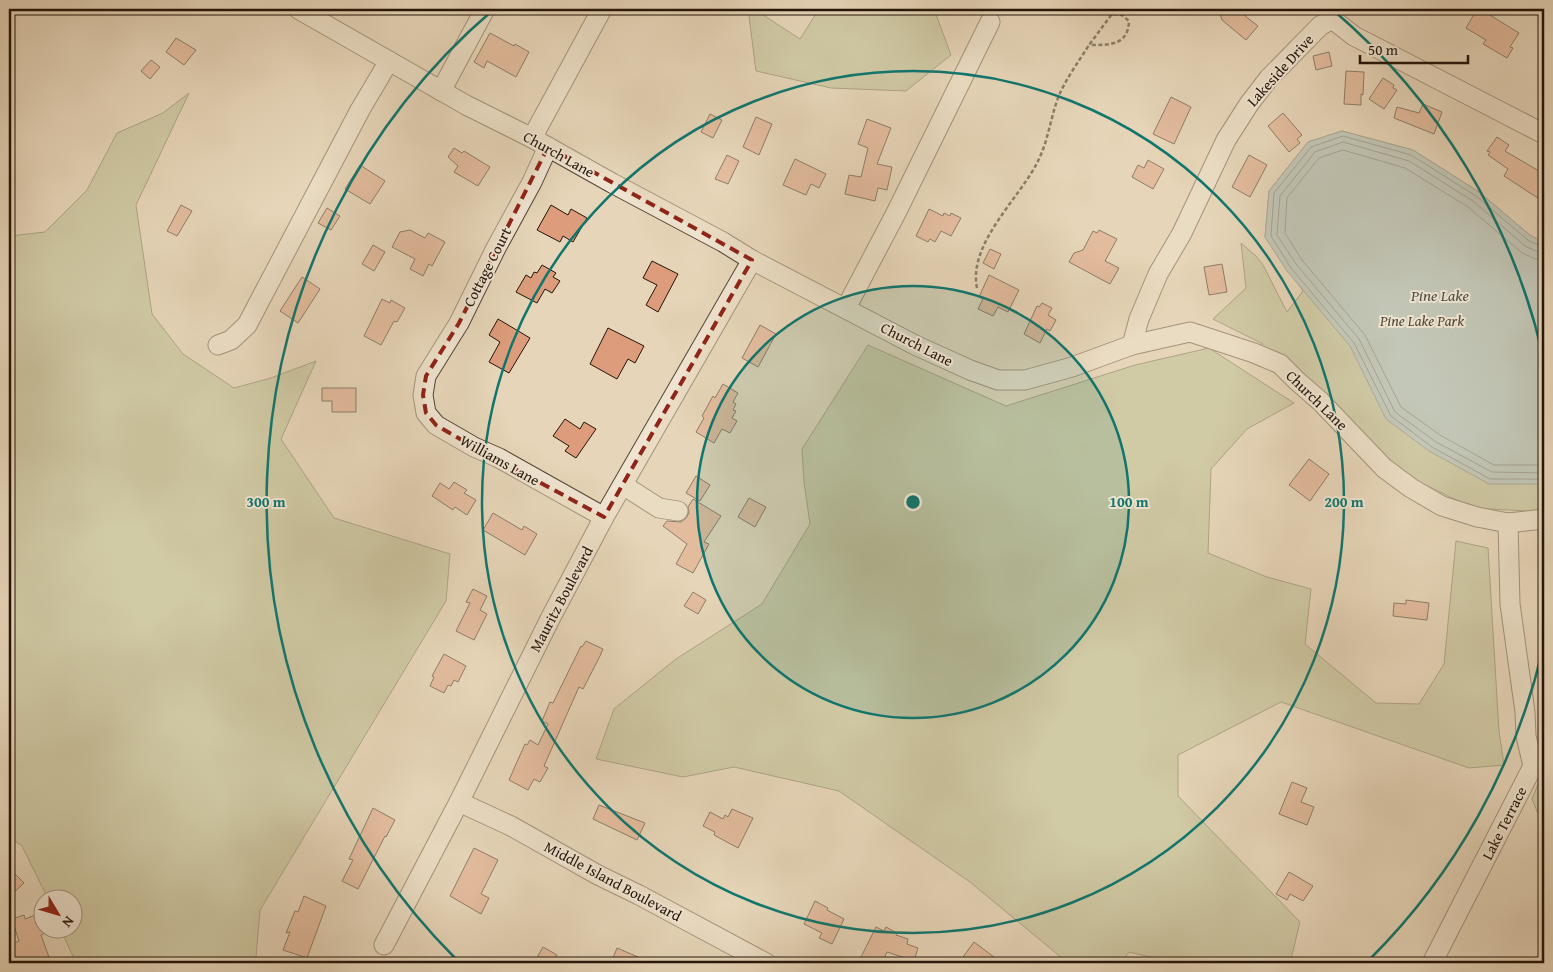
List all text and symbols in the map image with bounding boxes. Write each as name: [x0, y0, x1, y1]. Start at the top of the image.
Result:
street label: Lakeside Drive: [1242, 29, 1318, 111]
scale bar: [1360, 32, 1468, 64]
text: 50 m: [1368, 39, 1399, 60]
street label: Church Lane: [520, 126, 598, 182]
street label: Cottage Court: [458, 223, 516, 310]
water label: Pine Lake: [1410, 283, 1470, 307]
park label: Pine Lake Park: [1379, 310, 1464, 331]
street label: Church Lane: [877, 317, 957, 371]
street label: Church Lane: [1281, 365, 1353, 435]
street label: Williams Lane: [456, 429, 544, 491]
text: 300 m: [246, 491, 286, 512]
text: 100 m: [1109, 491, 1149, 512]
text: 200 m: [1324, 491, 1364, 512]
centre of rings: [904, 493, 922, 511]
street label: Mauritz Boulevard: [524, 542, 598, 656]
street label: Lake Terrace: [1477, 783, 1531, 863]
street label: Middle Island Boulevard: [541, 836, 685, 926]
north arrow: [32, 890, 82, 940]
text: N: [57, 912, 79, 932]

